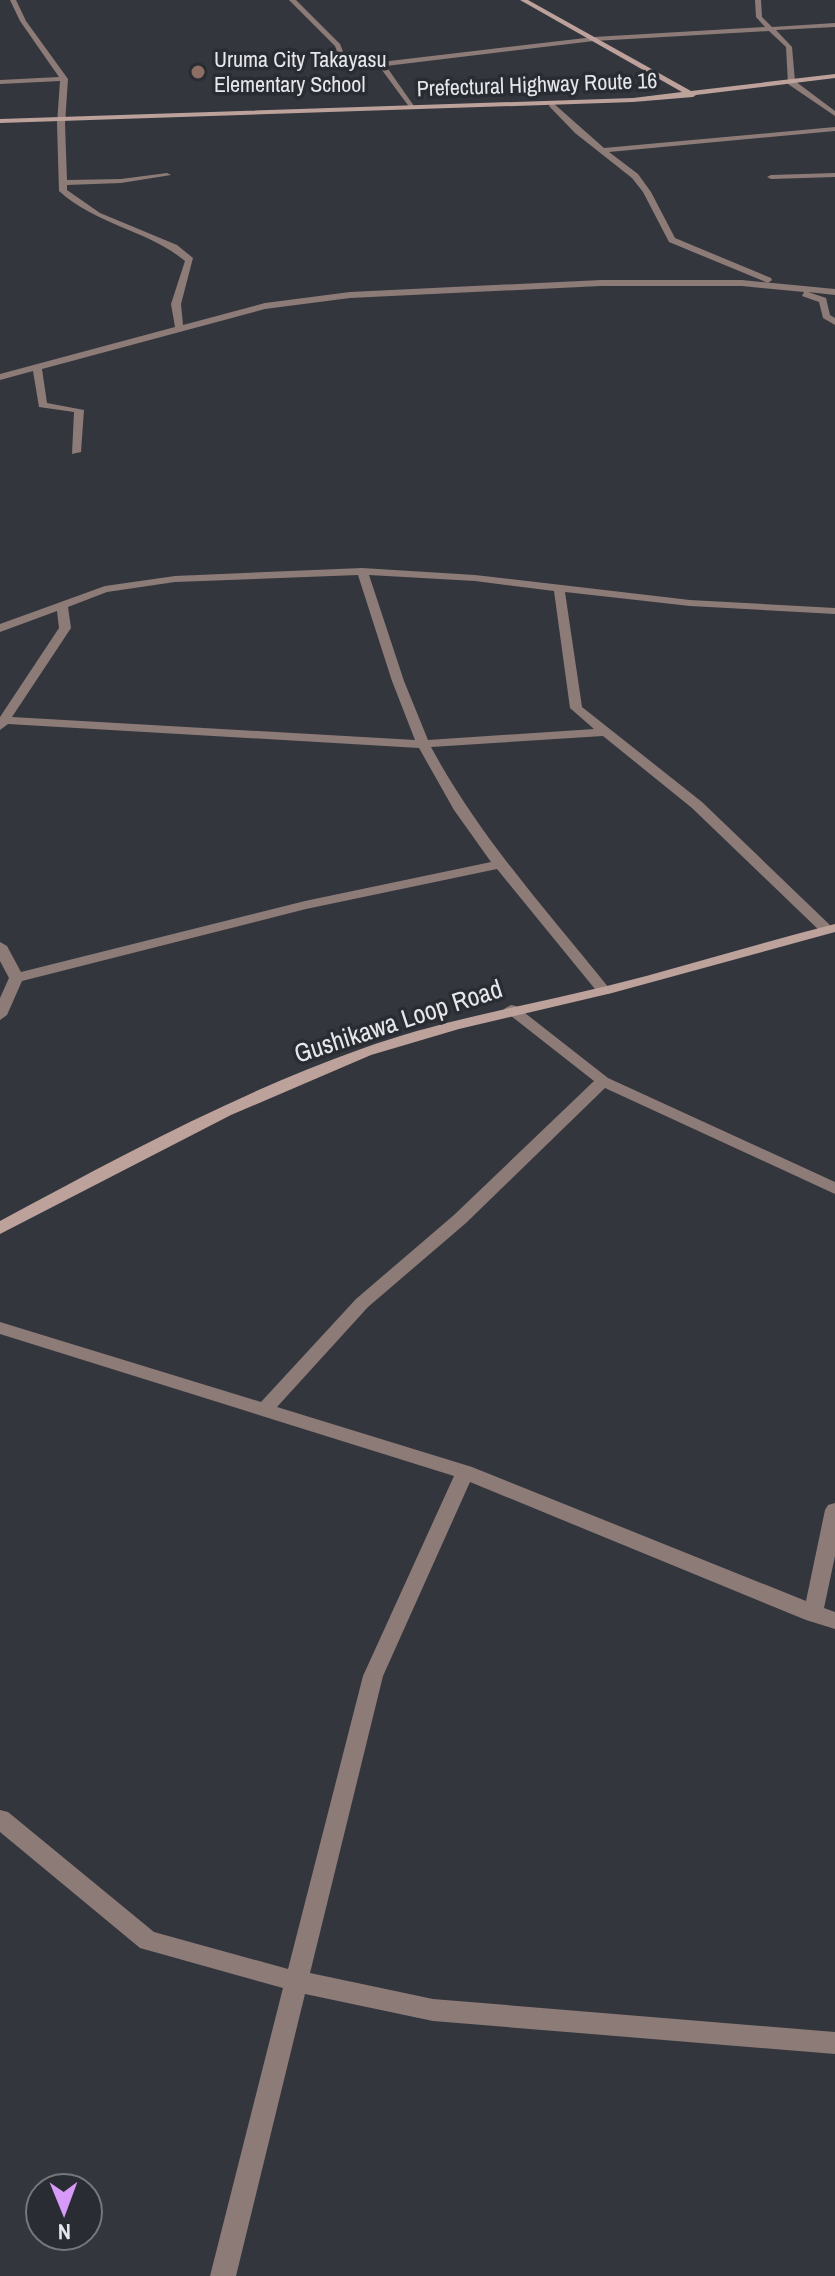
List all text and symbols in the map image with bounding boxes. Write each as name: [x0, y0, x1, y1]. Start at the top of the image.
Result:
place label: Uruma City Takayasu Elementary School: [214, 44, 386, 99]
marker: Uruma City Takayasu Elementary School: [189, 63, 207, 81]
street label: Prefectural Highway Route 16: [416, 65, 658, 103]
street label: Gushikawa Loop Road: [289, 970, 506, 1071]
north arrow: [24, 2172, 104, 2252]
text: N: [58, 2217, 71, 2247]

